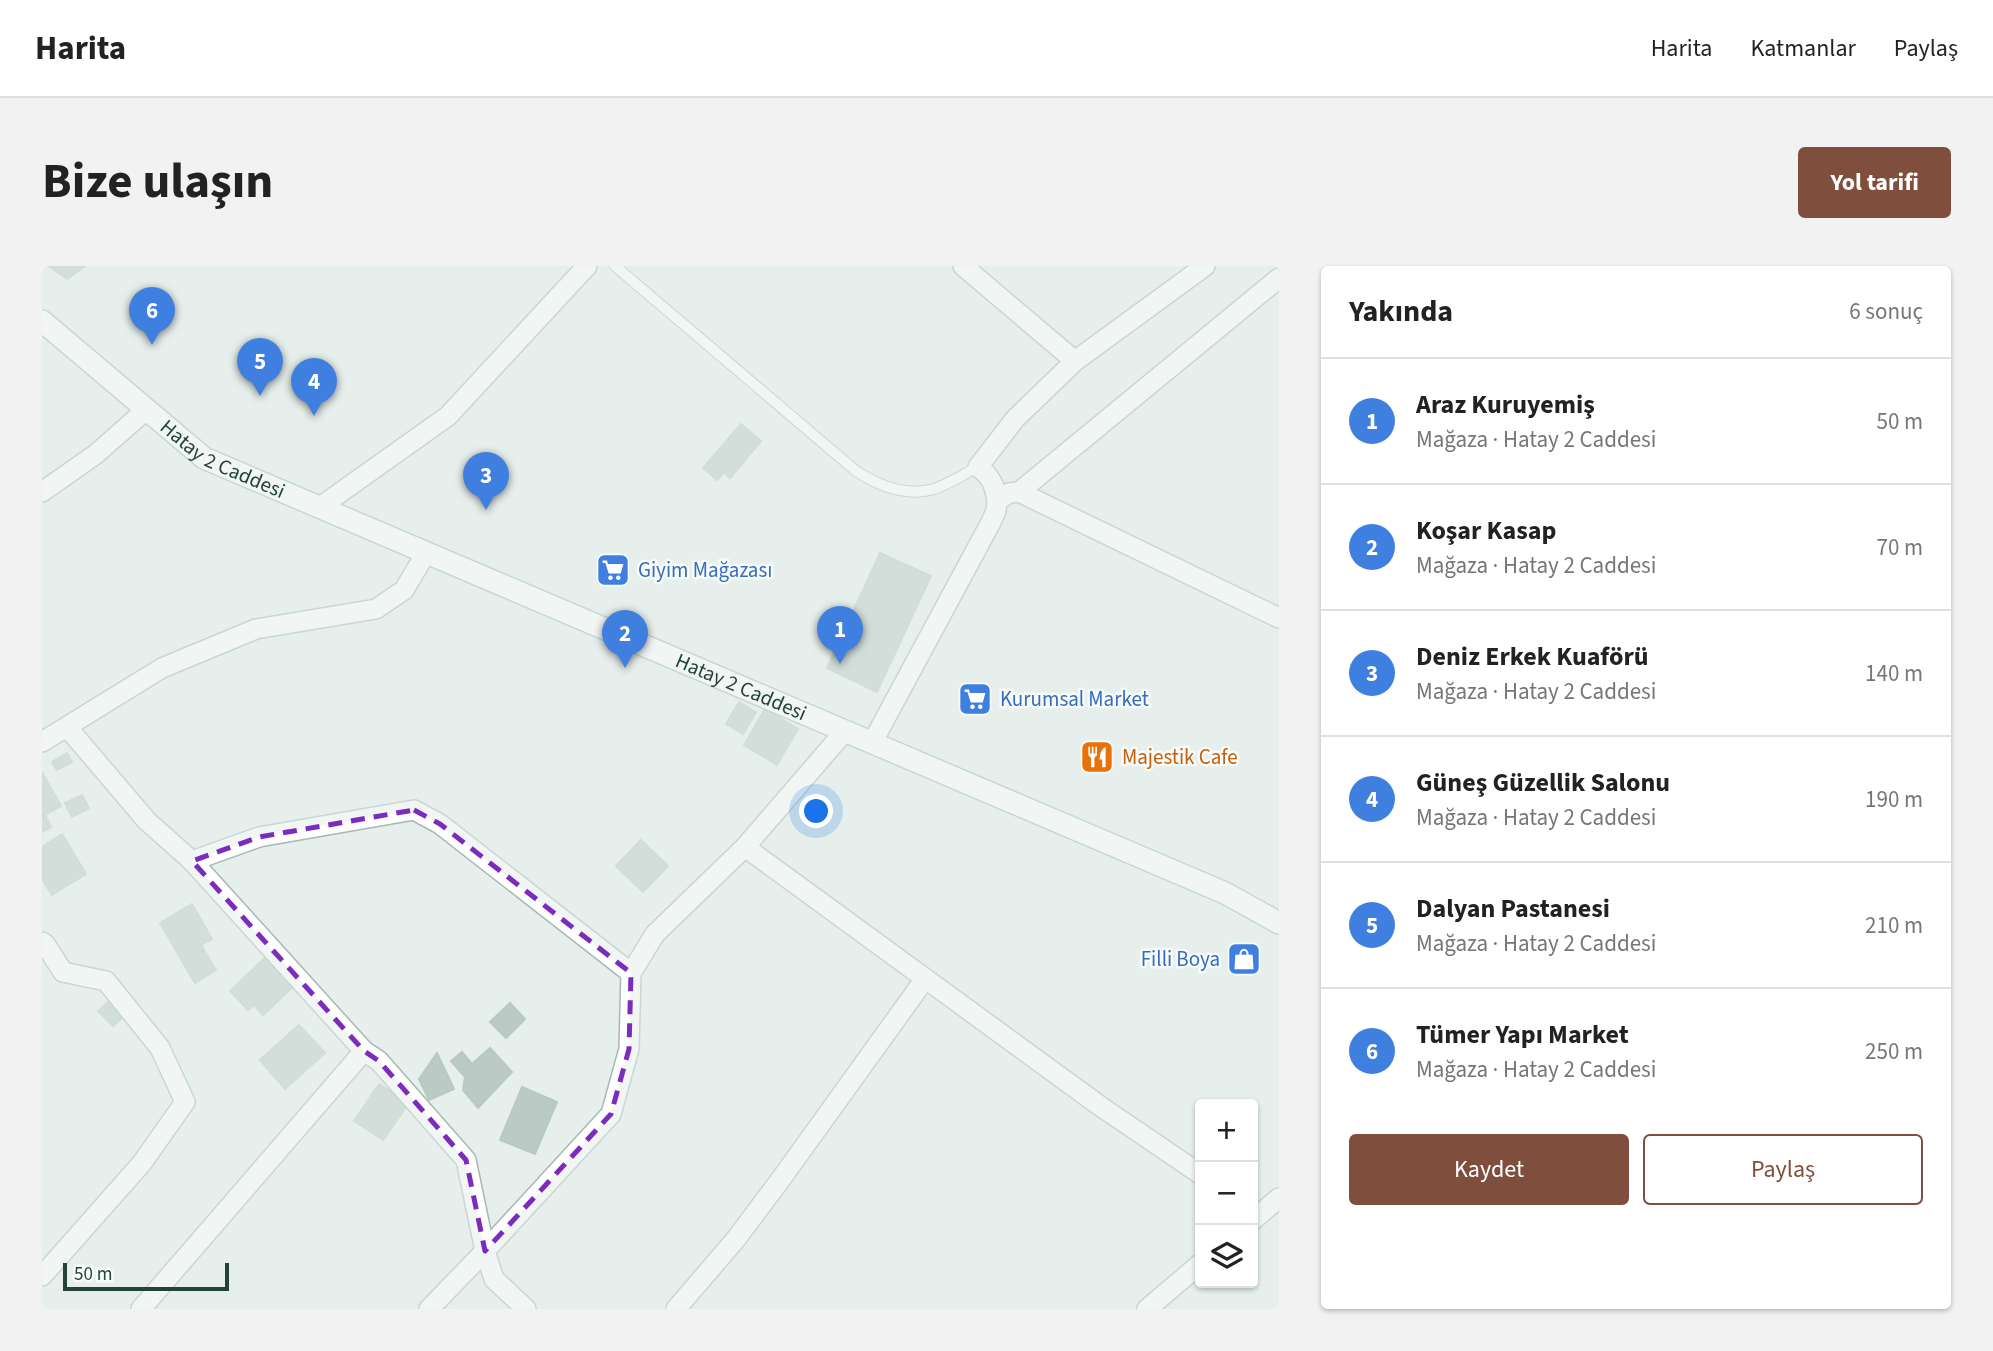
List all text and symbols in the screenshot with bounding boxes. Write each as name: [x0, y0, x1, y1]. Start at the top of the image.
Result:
text: Harita: [35, 25, 126, 72]
text: Harita: [1651, 31, 1712, 66]
text: Katmanlar: [1750, 31, 1856, 66]
text: Paylaş: [1894, 31, 1958, 66]
text: Bize ulaşın: [42, 147, 273, 217]
button: Yol tarifi: [1798, 147, 1951, 218]
pin: 6: [129, 287, 175, 345]
text: Yakında: [1349, 290, 1453, 333]
text: 6 sonuç: [1849, 295, 1923, 328]
pin: 5: [237, 338, 283, 396]
pin: 4: [291, 358, 337, 416]
text: Araz Kuruyemiş: [1416, 386, 1595, 423]
text: 1: [1366, 405, 1378, 438]
text: 50 m: [1876, 405, 1923, 438]
street label: Hatay 2 Caddesi: [154, 412, 290, 506]
text: Mağaza · Hatay 2 Caddesi: [1416, 423, 1656, 456]
pin: 3: [463, 452, 509, 510]
text: Koşar Kasap: [1416, 512, 1556, 549]
text: 2: [1366, 531, 1378, 564]
text: 70 m: [1876, 531, 1923, 564]
text: Mağaza · Hatay 2 Caddesi: [1416, 549, 1656, 582]
supermarket icon: Giyim Mağazası: [594, 551, 632, 589]
place label: Giyim Mağazası: [638, 555, 772, 585]
pin: 1: [817, 606, 863, 664]
pin: 2: [602, 610, 648, 668]
text: Deniz Erkek Kuaförü: [1416, 638, 1649, 675]
street label: Hatay 2 Caddesi: [671, 646, 811, 728]
text: 3: [1366, 657, 1378, 690]
text: 140 m: [1865, 657, 1923, 690]
text: Mağaza · Hatay 2 Caddesi: [1416, 675, 1656, 708]
supermarket icon: Kurumsal Market: [956, 680, 994, 718]
place label: Kurumsal Market: [1000, 684, 1149, 714]
restaurant icon: Majestik Cafe: [1078, 738, 1116, 776]
place label: Majestik Cafe: [1122, 742, 1238, 772]
text: Güneş Güzellik Salonu: [1416, 764, 1670, 801]
text: 4: [1366, 783, 1378, 816]
text: 190 m: [1865, 783, 1923, 816]
your location: [799, 794, 833, 828]
text: Mağaza · Hatay 2 Caddesi: [1416, 801, 1656, 834]
text: Dalyan Pastanesi: [1416, 890, 1610, 927]
text: 5: [1366, 909, 1378, 942]
text: 210 m: [1865, 909, 1923, 942]
text: Mağaza · Hatay 2 Caddesi: [1416, 927, 1656, 960]
shop icon: Filli Boya: [1225, 940, 1263, 978]
place label: Filli Boya: [1141, 944, 1220, 974]
text: Tümer Yapı Market: [1416, 1016, 1629, 1053]
text: 6: [1366, 1035, 1378, 1068]
text: 250 m: [1865, 1035, 1923, 1068]
text: Mağaza · Hatay 2 Caddesi: [1416, 1053, 1656, 1086]
map controls: [1195, 1099, 1258, 1288]
button: +: [1195, 1099, 1258, 1162]
button: Kaydet: [1349, 1134, 1629, 1205]
button: Paylaş: [1643, 1134, 1923, 1205]
button: −: [1195, 1162, 1258, 1225]
button: layers: [1195, 1225, 1258, 1288]
scale bar: [63, 1260, 229, 1292]
text: 50 m: [74, 1261, 112, 1288]

